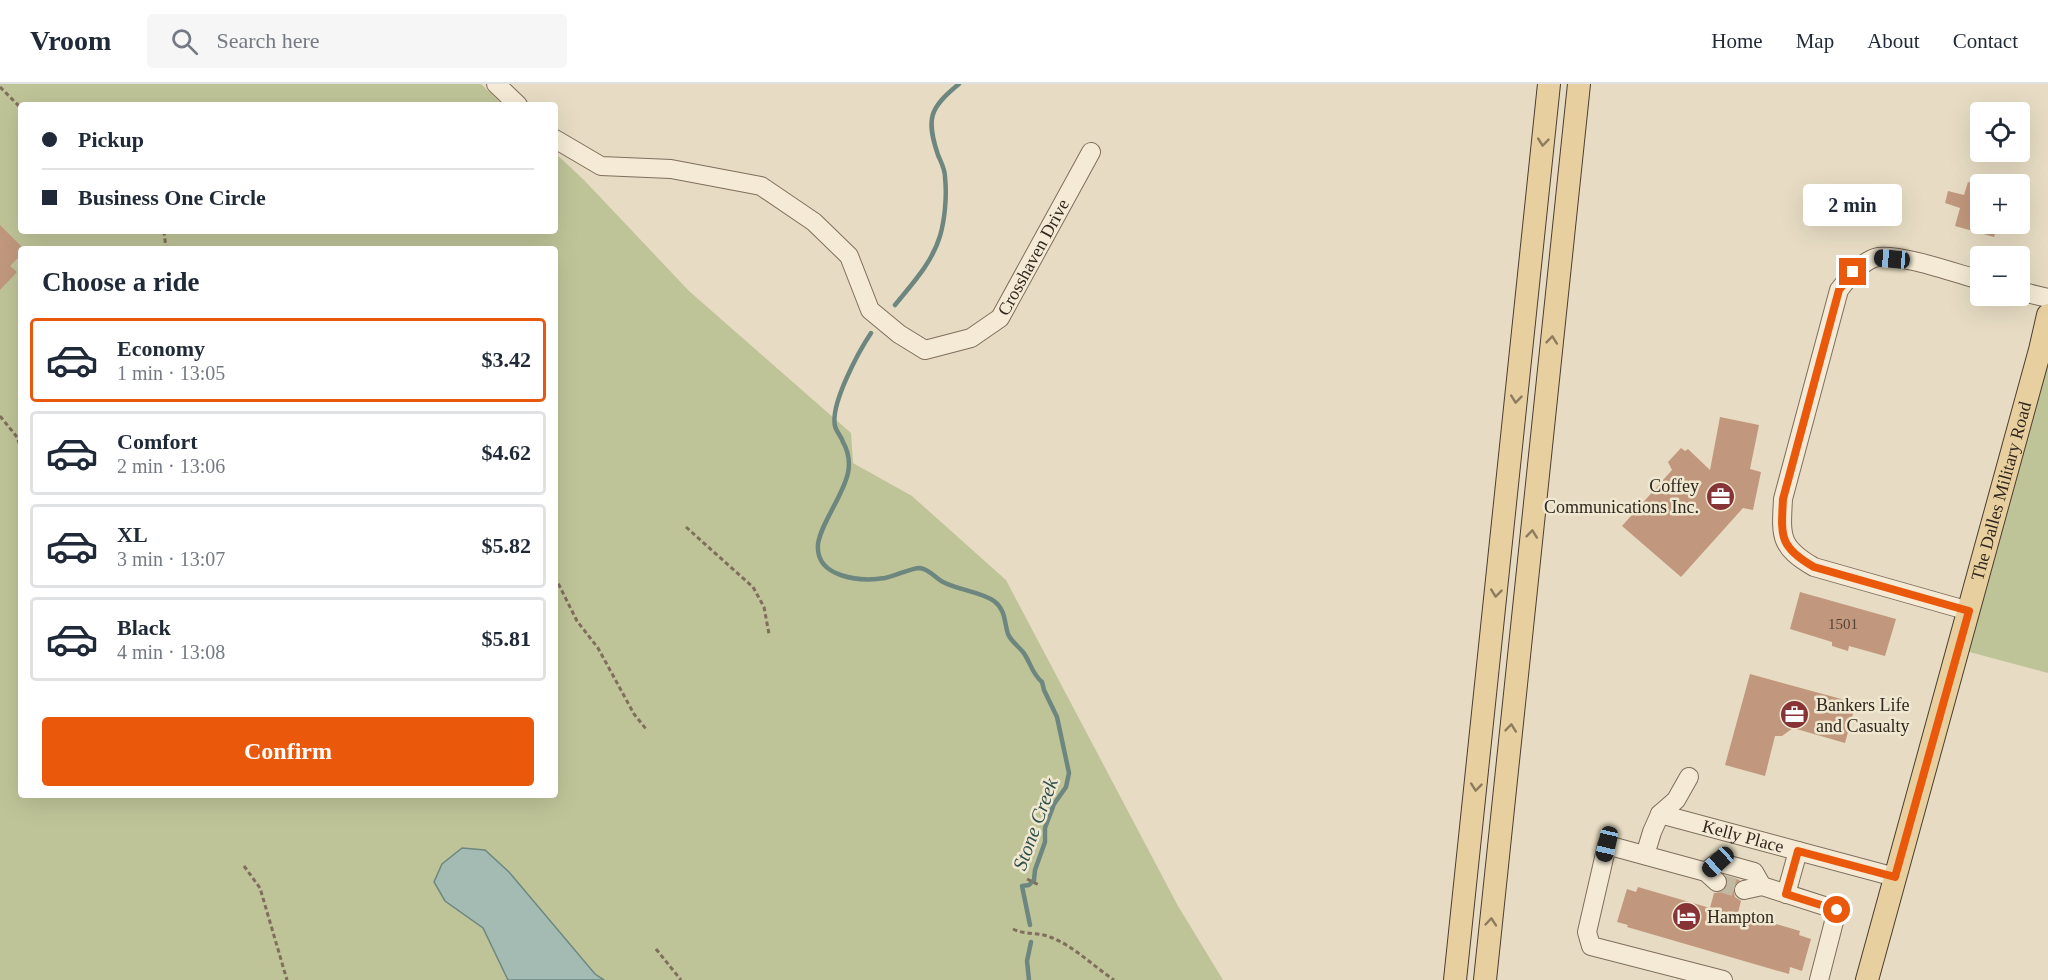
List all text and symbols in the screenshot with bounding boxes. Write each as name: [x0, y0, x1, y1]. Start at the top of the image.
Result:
search box: [147, 14, 567, 68]
text: Vroom: [30, 25, 111, 56]
icon: search: [168, 25, 201, 58]
text: Search here: [216, 28, 320, 53]
text: Home: [1711, 29, 1763, 53]
text: Map: [1796, 29, 1834, 53]
text: About: [1867, 29, 1920, 53]
text: Contact: [1953, 29, 2018, 53]
map controls: [1970, 102, 2030, 306]
button: locate: [1970, 102, 2030, 162]
text: Pickup: [78, 127, 144, 152]
one-way arrow: [1537, 138, 1550, 147]
button: +: [1970, 174, 2030, 234]
text: Business One Circle: [78, 185, 266, 210]
callout: 2 min: [1804, 185, 1902, 227]
text: 2 min: [1828, 194, 1877, 216]
street label: Crosshaven Drive: [993, 196, 1073, 319]
button: −: [1970, 246, 2030, 306]
car: [1873, 248, 1911, 270]
route end: [1839, 258, 1866, 285]
text: Choose a ride: [42, 267, 200, 297]
icon: car: [45, 333, 99, 387]
one-way arrow: [1545, 335, 1558, 345]
text: Economy: [117, 336, 205, 361]
text: $3.42: [482, 347, 531, 372]
text: 1 min · 13:05: [117, 362, 225, 384]
one-way arrow: [1510, 394, 1523, 403]
street label: The Dalles Military Road: [1967, 399, 2035, 583]
icon: car: [45, 426, 99, 480]
text: Comfort: [117, 429, 198, 454]
text: $4.62: [482, 440, 531, 465]
text: 2 min · 13:06: [117, 455, 225, 477]
place label: Coffey Communications Inc.: [1544, 476, 1699, 517]
office icon: Coffey Communications Inc.: [1704, 480, 1736, 512]
icon: car: [45, 519, 99, 573]
text: XL: [117, 522, 148, 547]
one-way arrow: [1525, 529, 1538, 538]
text: $5.82: [482, 533, 531, 558]
text: 3 min · 13:07: [117, 548, 225, 570]
one-way arrow: [1490, 588, 1503, 597]
icon: car: [45, 612, 99, 666]
text: Black: [117, 615, 171, 640]
house number: 1501: [1828, 616, 1858, 632]
text: $5.81: [482, 626, 531, 651]
text: 4 min · 13:08: [117, 641, 225, 663]
place label: Bankers Life and Casualty: [1816, 695, 1909, 736]
office icon: Bankers Life and Casualty: [1779, 699, 1811, 731]
button: Confirm: [42, 717, 534, 786]
one-way arrow: [1504, 723, 1517, 732]
water label: Stone Creek: [1008, 774, 1062, 873]
one-way arrow: [1470, 782, 1483, 791]
street label: Kelly Place: [1700, 816, 1786, 857]
car: [1594, 824, 1620, 864]
car: [1699, 843, 1737, 881]
route start: [1823, 896, 1850, 923]
hotel icon: Hampton: [1670, 901, 1702, 933]
place label: Hampton: [1707, 907, 1774, 927]
one-way arrow: [1484, 917, 1497, 926]

